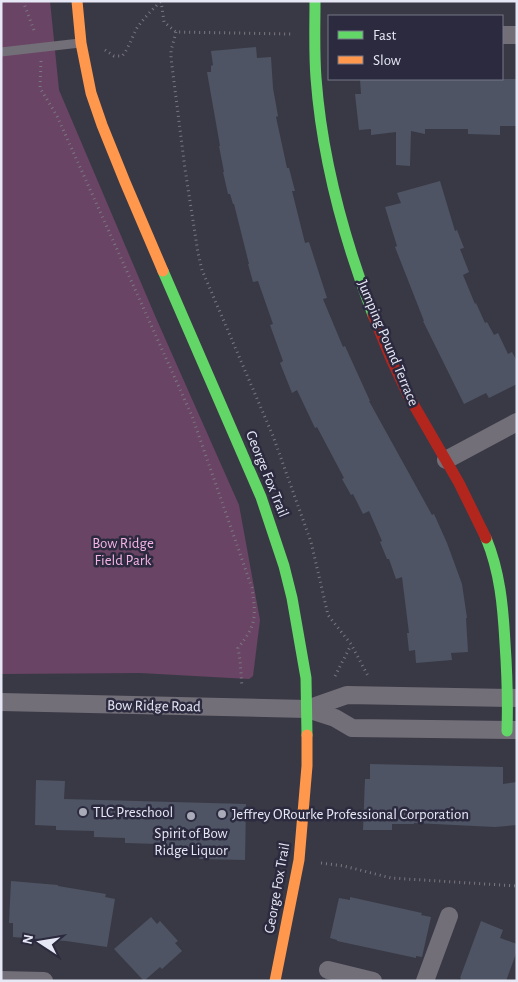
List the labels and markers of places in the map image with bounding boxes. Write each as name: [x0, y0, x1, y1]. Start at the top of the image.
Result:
place label: TLC Preschool: [93, 805, 173, 820]
marker: TLC Preschool: [77, 806, 89, 818]
place label: Jeffrey ORourke Professional Corporation: [232, 807, 469, 822]
marker: Jeffrey ORourke Professional Corporation: [216, 808, 228, 820]
marker: Spirit of Bow Ridge Liquor: [185, 810, 197, 822]
place label: Spirit of Bow Ridge Liquor: [154, 826, 228, 858]

